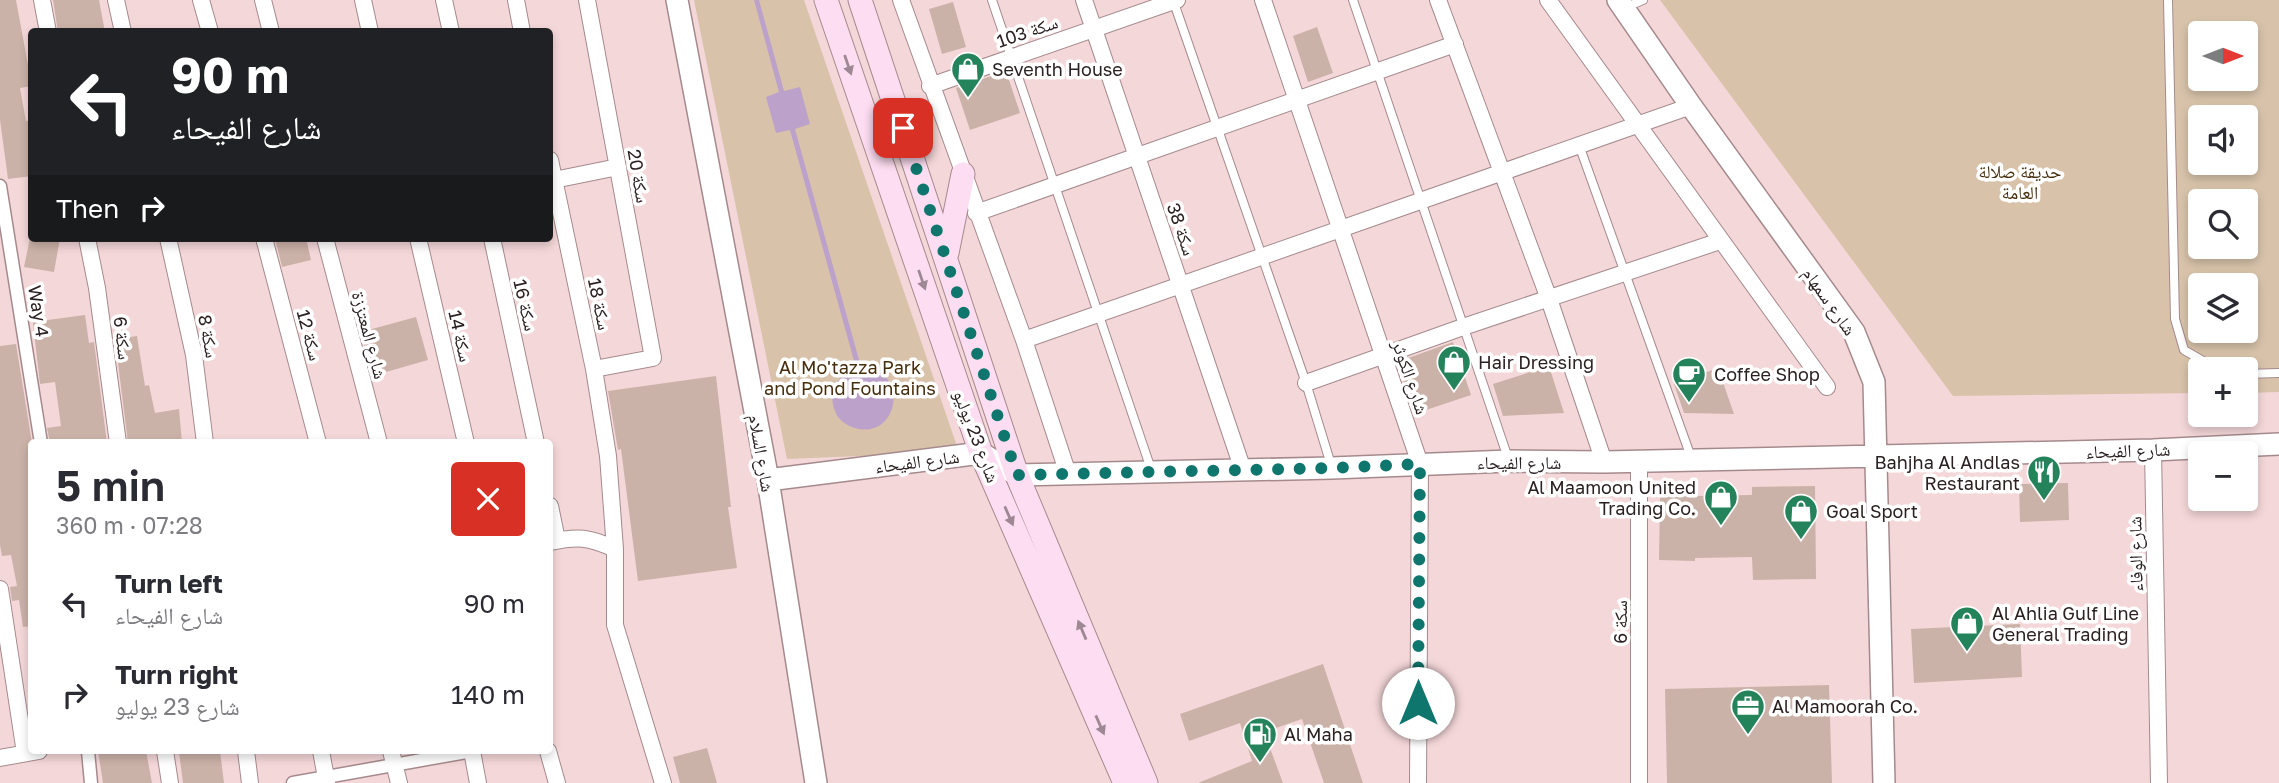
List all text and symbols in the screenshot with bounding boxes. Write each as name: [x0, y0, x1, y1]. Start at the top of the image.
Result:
street label: سكة 103: [994, 10, 1060, 52]
north arrow: [2188, 21, 2258, 91]
map controls: [2188, 21, 2258, 511]
text: 90 m: [171, 45, 289, 104]
shop icon: Seventh House: [949, 50, 987, 99]
one-way arrow: [843, 54, 854, 75]
icon: left: [56, 56, 147, 147]
place label: Seventh House: [992, 58, 1123, 80]
pin: [873, 98, 933, 158]
button: sound: [2188, 105, 2258, 175]
text: شارع الفيحاء: [171, 108, 322, 146]
icon: arrive: [884, 109, 922, 147]
street label: سكة 20: [623, 147, 655, 205]
park label: حديقة صلالة العامة: [1979, 160, 2061, 203]
icon: right: [133, 189, 171, 227]
button: search: [2188, 189, 2258, 259]
text: Then: [56, 193, 119, 224]
street label: سكة 38: [1163, 200, 1201, 258]
street label: شارع سمهام: [1797, 263, 1861, 340]
one-way arrow: [917, 269, 928, 290]
button: layers: [2188, 273, 2258, 343]
street label: سكة 18: [584, 276, 616, 332]
street label: سكة 16: [509, 277, 543, 333]
street label: Way 4: [24, 284, 54, 338]
street label: شارع المعتززة: [347, 289, 392, 381]
street label: سكة 12: [293, 307, 327, 363]
street label: سكة 14: [444, 308, 478, 364]
street label: سكة 8: [194, 312, 224, 360]
street label: سكة 6: [109, 315, 137, 361]
street label: شارع الكوثر: [1387, 336, 1434, 417]
shop icon: Hair Dressing: [1435, 343, 1473, 392]
place label: Hair Dressing: [1478, 351, 1594, 373]
cafe icon: Coffee Shop: [1670, 355, 1708, 404]
park label: Al Mo'tazza Park and Pond Fountains: [764, 356, 936, 399]
button: +: [2188, 357, 2258, 427]
place label: Coffee Shop: [1714, 363, 1820, 385]
street label: شارع 23 يوليو: [948, 387, 1005, 486]
street label: شارع السلام: [742, 412, 780, 494]
street label: شارع الفيحاء: [2085, 438, 2171, 463]
button: −: [2188, 441, 2258, 511]
street label: شارع الفيحاء: [874, 445, 960, 478]
street label: شارع الفيحاء: [1477, 451, 1561, 474]
place label: Bahjha Al Andlas Restaurant: [1875, 451, 2020, 494]
restaurant icon: Bahjha Al Andlas Restaurant: [2025, 453, 2063, 502]
text: 5 min: [56, 460, 165, 510]
button: close: [451, 462, 525, 536]
place label: Al Maamoon United Trading Co.: [1527, 476, 1696, 519]
shop icon: Al Maamoon United Trading Co.: [1702, 478, 1740, 527]
shop icon: Goal Sport: [1782, 492, 1820, 541]
place label: Goal Sport: [1826, 500, 1918, 522]
one-way arrow: [1003, 506, 1015, 526]
text: 360 m · 07:28: [56, 511, 203, 539]
street label: شارع الوفاء: [2123, 516, 2148, 592]
text: Turn left: [115, 568, 223, 599]
icon: left: [56, 585, 94, 623]
text: 90 m: [464, 588, 525, 619]
street label: سكة 6: [1609, 600, 1631, 644]
text: شارع الفيحاء: [115, 601, 223, 629]
place label: Al Ahlia Gulf Line General Trading: [1992, 602, 2139, 645]
shop icon: Al Ahlia Gulf Line General Trading: [1948, 604, 1986, 653]
one-way arrow: [1076, 619, 1087, 640]
text: Turn right: [115, 659, 238, 690]
position arrow: [1381, 666, 1455, 740]
icon: right: [56, 676, 94, 714]
text: 140 m: [451, 679, 525, 710]
office icon: Al Mamoorah Co.: [1729, 687, 1767, 736]
text: شارع 23 يوليو: [115, 692, 240, 720]
place label: Al Mamoorah Co.: [1772, 695, 1918, 717]
one-way arrow: [1094, 714, 1105, 735]
fuel station icon: Al Maha: [1241, 715, 1279, 764]
place label: Al Maha: [1284, 723, 1353, 745]

